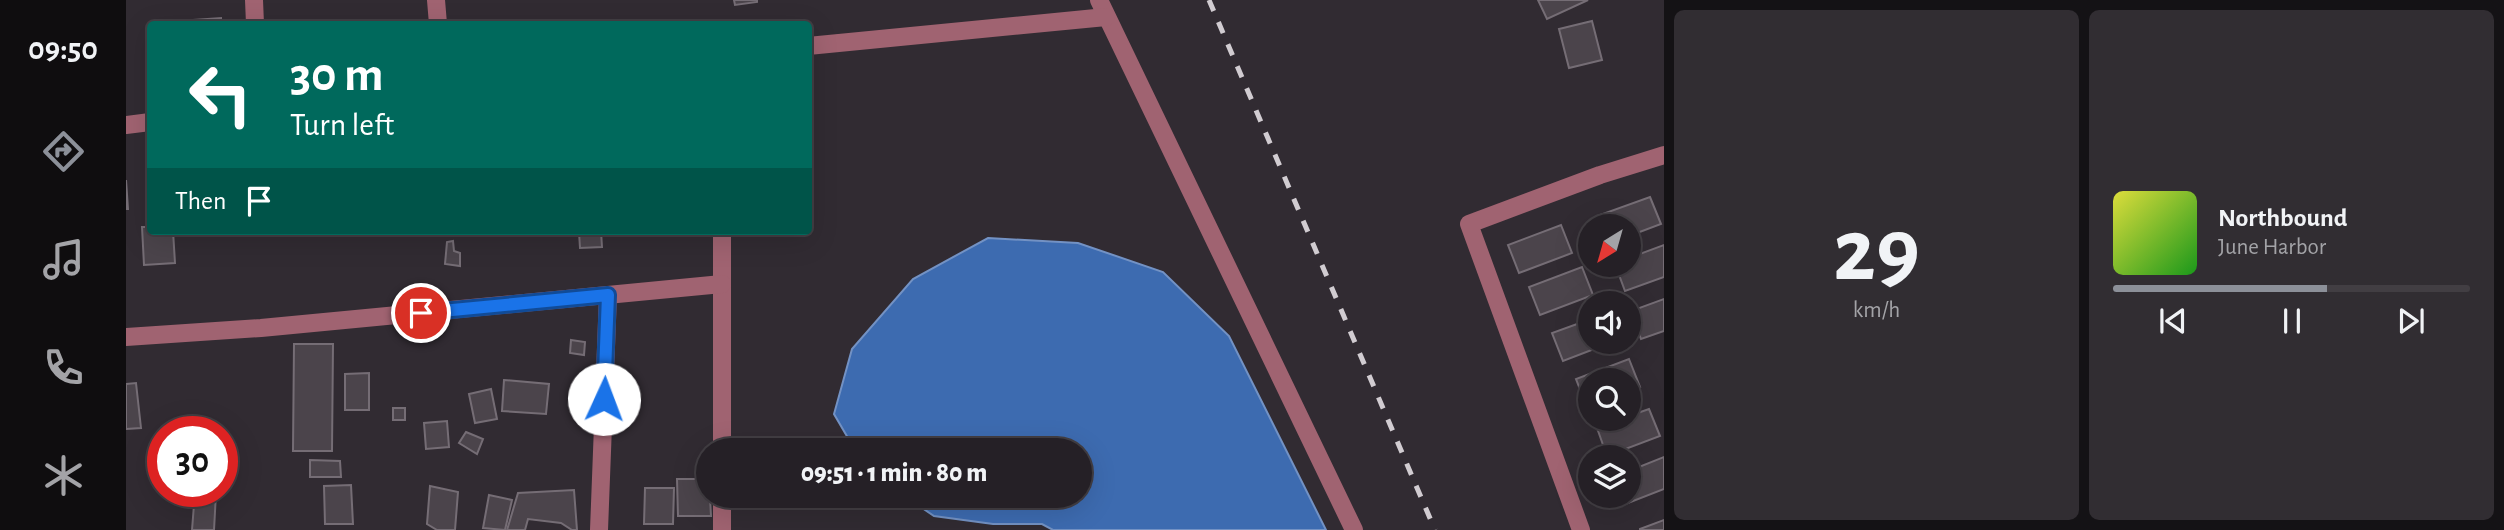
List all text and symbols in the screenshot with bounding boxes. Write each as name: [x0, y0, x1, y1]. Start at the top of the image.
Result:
text: 09:50: [28, 33, 98, 65]
icon: left: [175, 49, 266, 140]
text: 30 m: [290, 51, 384, 100]
text: Turn left: [290, 109, 394, 141]
icon: directions: [39, 127, 88, 176]
icon: arrive: [240, 182, 278, 220]
text: Then: [175, 188, 226, 214]
text: Northbound: [2218, 205, 2347, 231]
text: 29: [1833, 206, 1920, 297]
north arrow: [1578, 214, 1642, 276]
map controls: [1578, 214, 1641, 508]
icon: music: [39, 235, 88, 284]
text: June Harbor: [2218, 236, 2326, 259]
pin: [391, 283, 451, 343]
button: sound: [1578, 291, 1641, 354]
icon: arrive: [402, 294, 440, 332]
text: km/h: [1853, 299, 1900, 322]
icon: previous: [2154, 302, 2192, 340]
icon: pause: [2273, 302, 2311, 340]
icon: next: [2392, 302, 2430, 340]
icon: phone: [39, 343, 88, 392]
position arrow: [567, 362, 641, 436]
button: search: [1578, 368, 1641, 431]
speed limit sign: 30: [147, 416, 238, 507]
button: layers: [1578, 445, 1641, 508]
icon: climate: [39, 451, 88, 500]
text: 09:51 · 1 min · 80 m: [801, 460, 987, 486]

